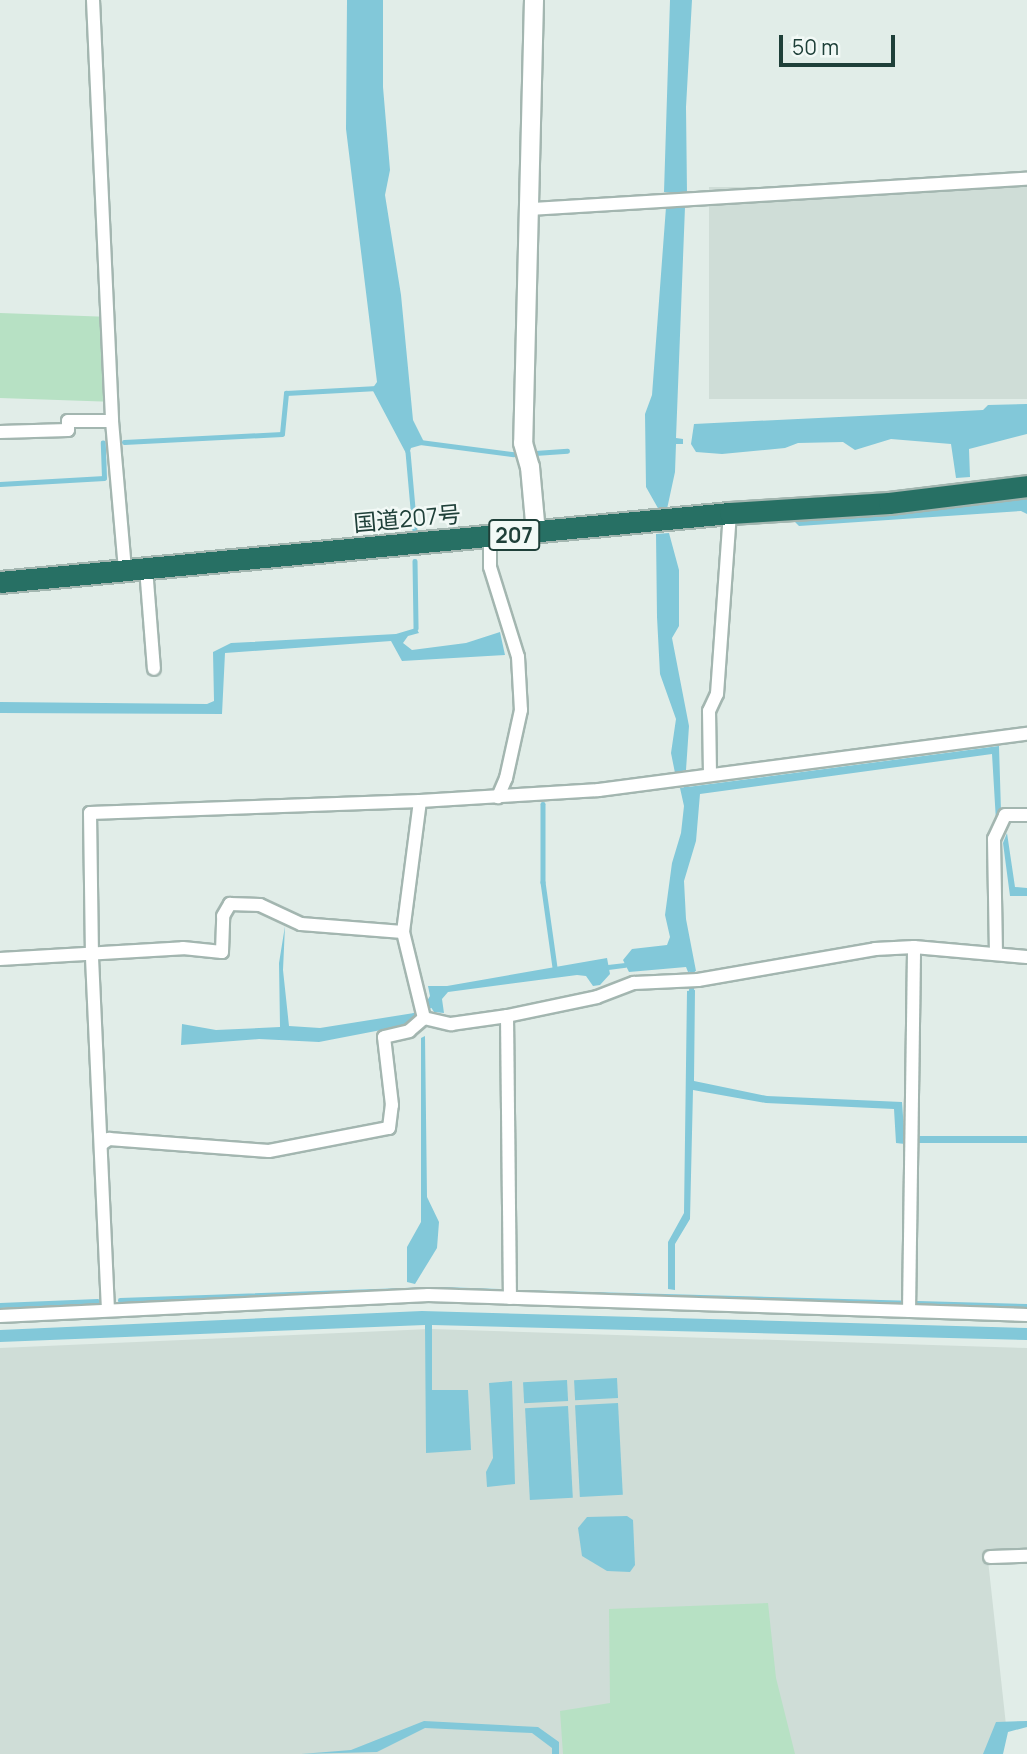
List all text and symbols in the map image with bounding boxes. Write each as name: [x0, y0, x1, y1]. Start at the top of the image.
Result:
scale bar: [782, 21, 898, 65]
text: 50 m: [792, 33, 839, 61]
street label: 国道207号: [352, 500, 462, 536]
road number: 207: [488, 518, 540, 552]

